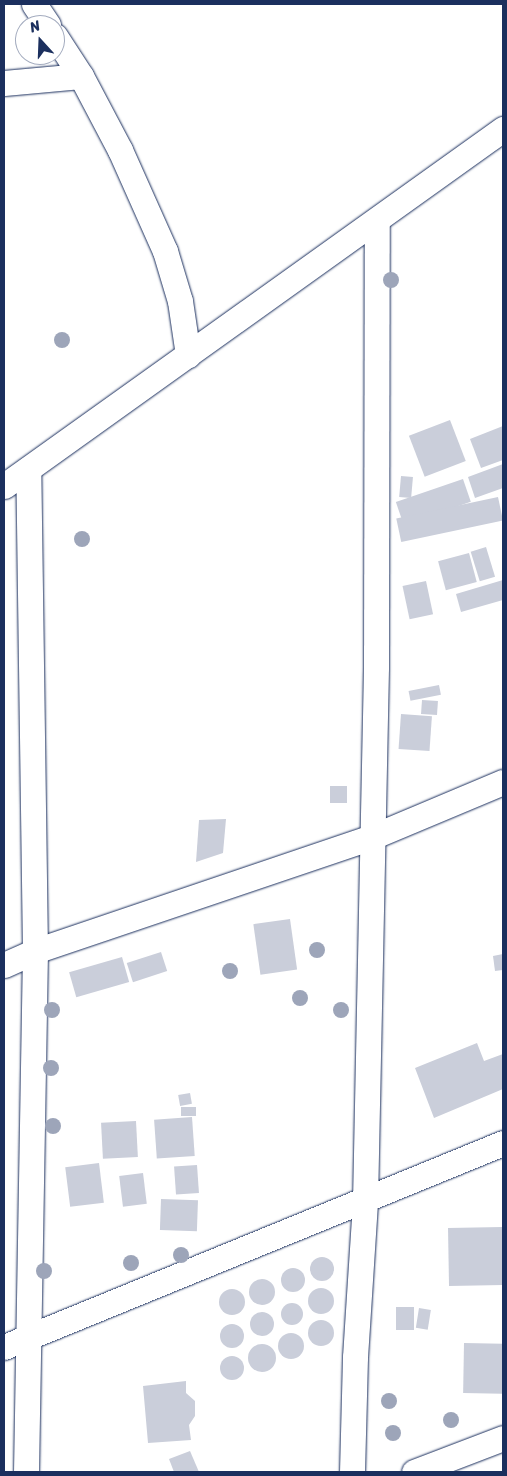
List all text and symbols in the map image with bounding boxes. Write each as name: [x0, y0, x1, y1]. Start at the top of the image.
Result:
text: N: [26, 13, 44, 40]
north arrow: [15, 15, 65, 65]

